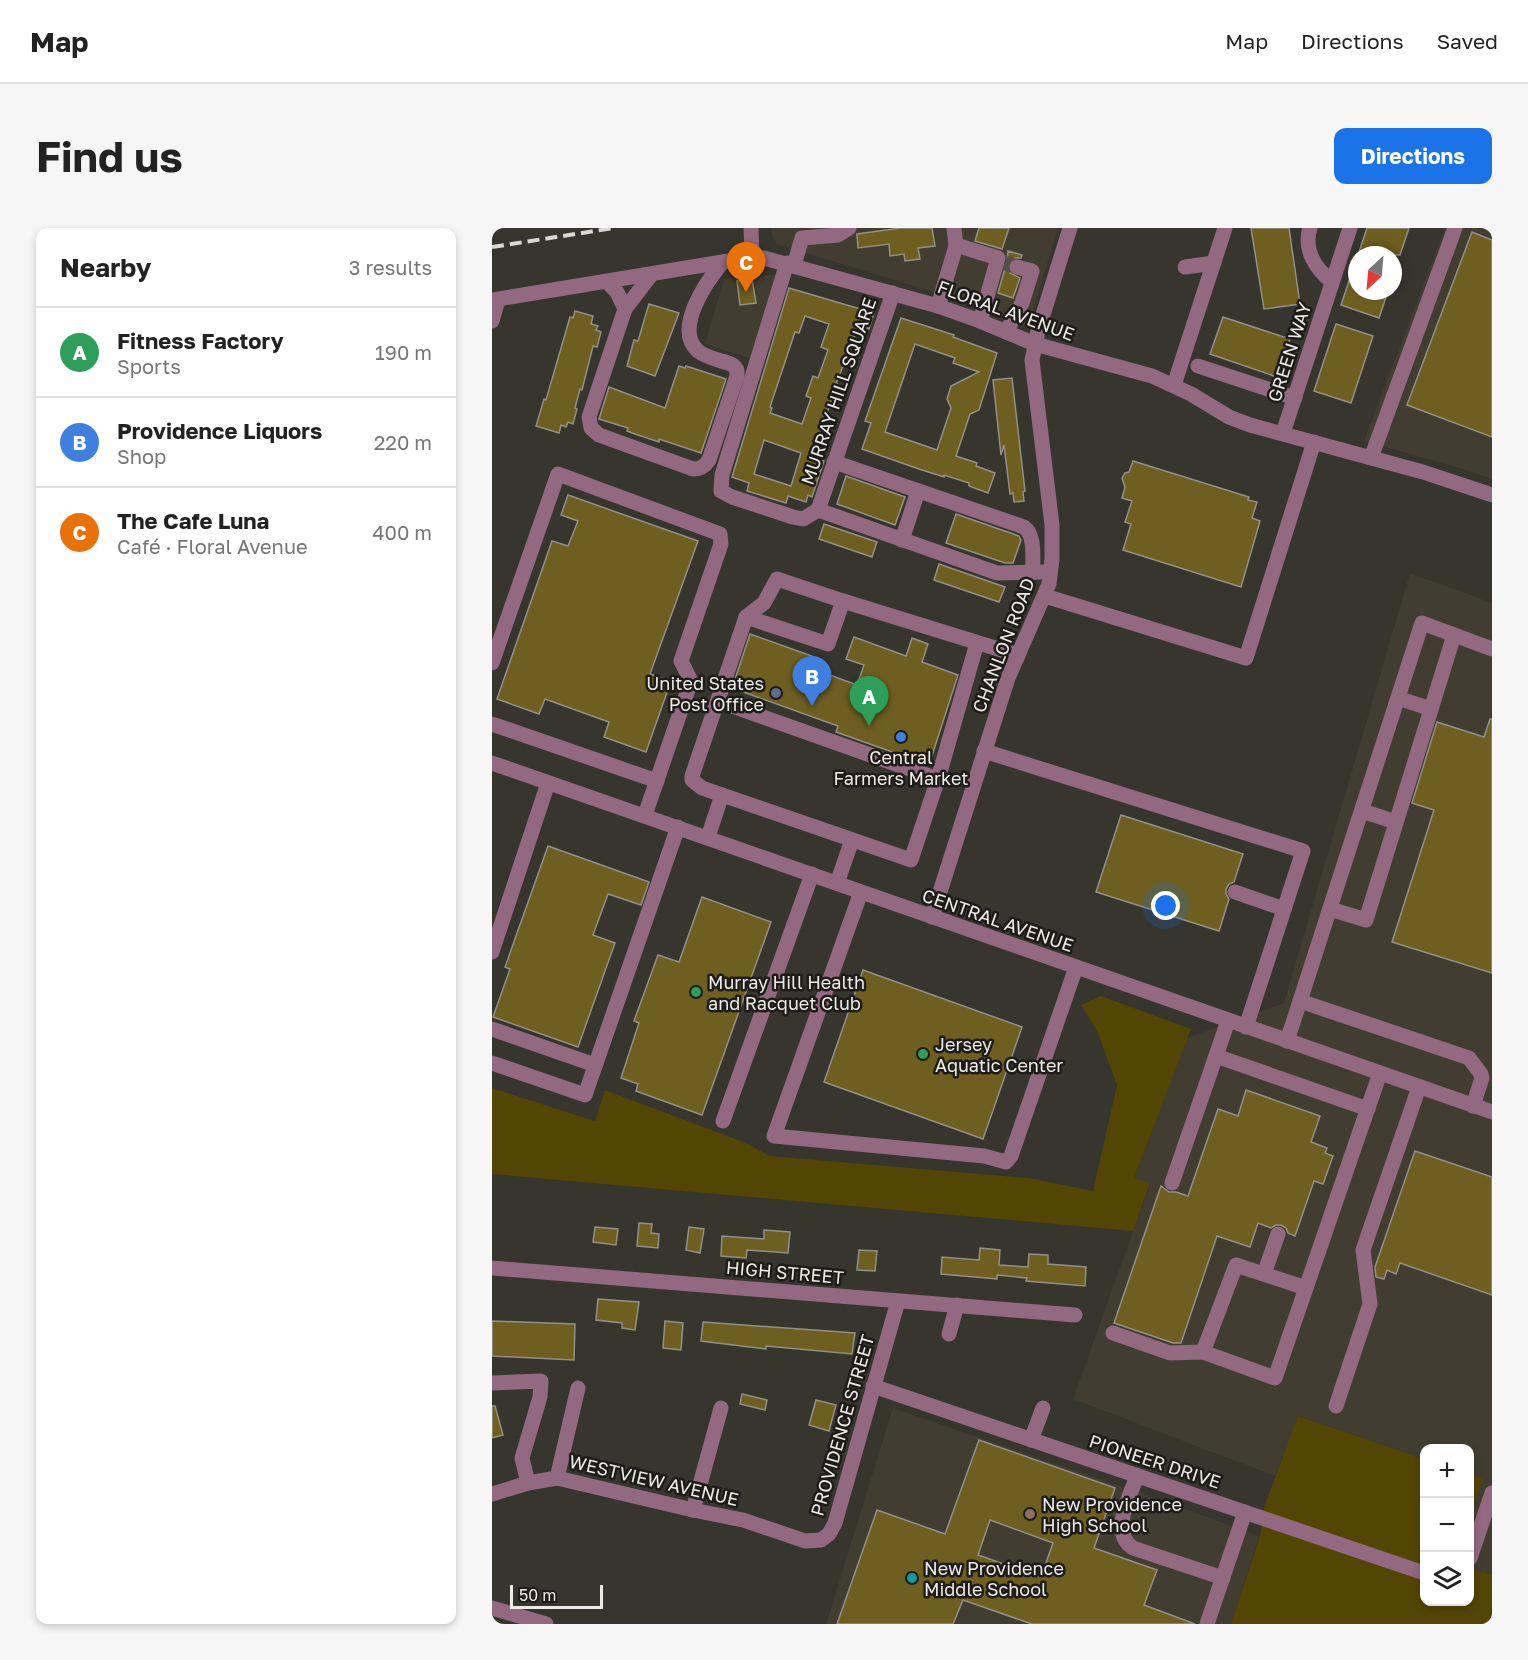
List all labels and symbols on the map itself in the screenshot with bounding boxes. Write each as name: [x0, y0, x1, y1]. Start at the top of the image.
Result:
pin: C: [726, 242, 766, 292]
north arrow: [1348, 246, 1402, 300]
street label: FLORAL AVENUE: [935, 275, 1077, 345]
street label: MURRAY HILL SQUARE: [796, 295, 880, 487]
street label: GREEN WAY: [1263, 299, 1316, 404]
street label: CHANLON ROAD: [967, 575, 1039, 715]
pin: B: [792, 656, 832, 706]
place label: United States Post Office: [646, 672, 764, 715]
pin: A: [850, 676, 889, 726]
marker: United States Post Office: [769, 686, 783, 700]
marker: Central Farmers Market: [894, 730, 908, 744]
place label: Central Farmers Market: [833, 746, 969, 789]
street label: CENTRAL AVENUE: [920, 884, 1076, 956]
your location: [1151, 891, 1180, 920]
place label: Murray Hill Health and Racquet Club: [708, 971, 865, 1014]
marker: Murray Hill Health and Racquet Club: [689, 985, 703, 999]
place label: Jersey Aquatic Center: [935, 1033, 1063, 1076]
marker: Jersey Aquatic Center: [916, 1047, 930, 1061]
street label: HIGH STREET: [725, 1256, 845, 1288]
street label: PROVIDENCE STREET: [806, 1332, 878, 1518]
street label: PIONEER DRIVE: [1087, 1429, 1223, 1493]
street label: WESTVIEW AVENUE: [567, 1450, 741, 1510]
place label: New Providence High School: [1042, 1493, 1182, 1536]
marker: New Providence High School: [1023, 1507, 1037, 1521]
place label: New Providence Middle School: [924, 1557, 1064, 1600]
marker: New Providence Middle School: [905, 1571, 919, 1585]
scale bar: [510, 1582, 603, 1610]

